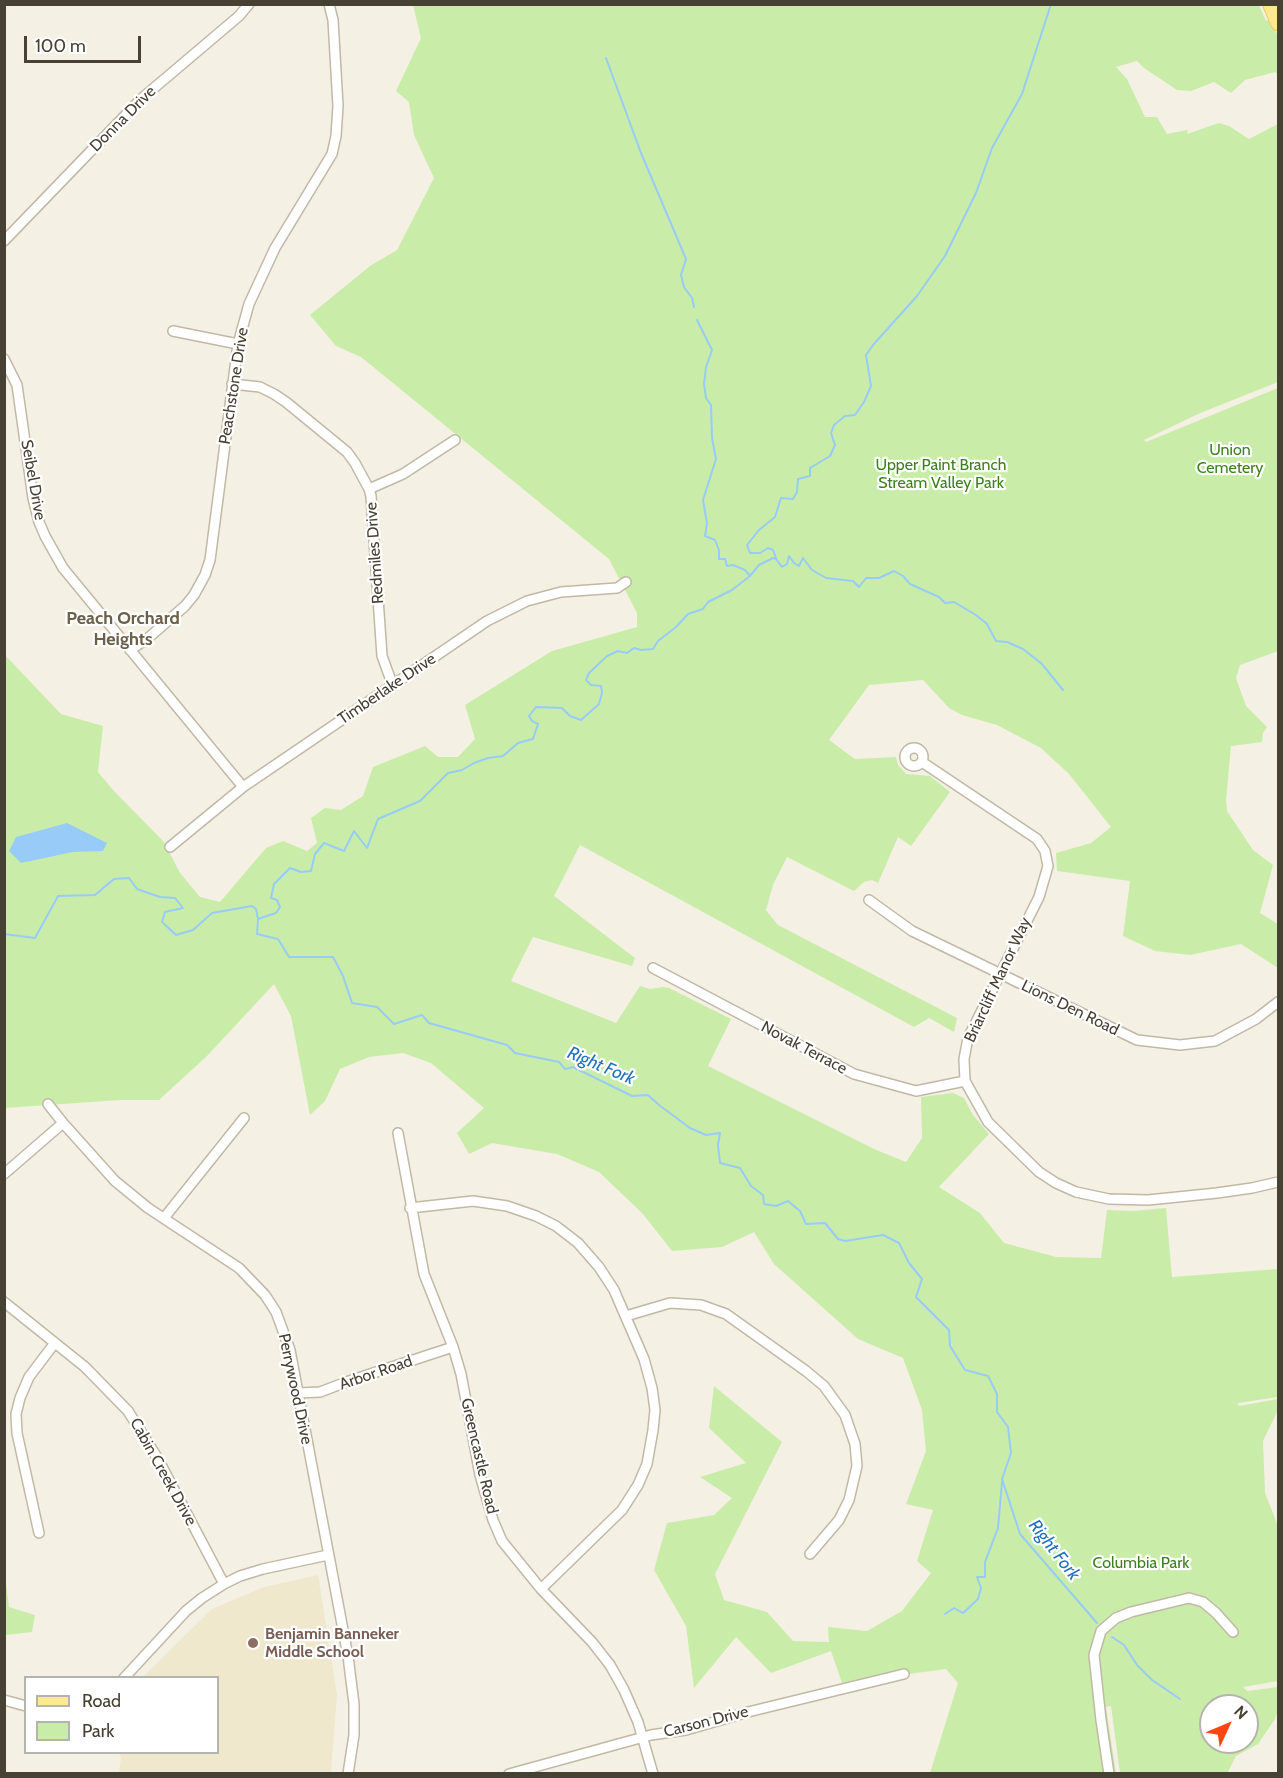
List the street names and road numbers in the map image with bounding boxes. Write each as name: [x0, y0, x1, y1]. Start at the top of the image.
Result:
street label: Donna Drive: [86, 82, 160, 156]
street label: Peachstone Drive: [215, 326, 253, 446]
street label: Seibel Drive: [16, 438, 50, 522]
street label: Redmiles Drive: [362, 502, 388, 604]
street label: Timberlake Drive: [334, 649, 440, 729]
street label: Briarcliff Manor Way: [961, 914, 1035, 1046]
street label: Lions Den Road: [1018, 976, 1122, 1040]
street label: Novak Terrace: [758, 1017, 850, 1079]
street label: Perrywood Drive: [274, 1332, 316, 1446]
street label: Arbor Road: [337, 1352, 415, 1394]
street label: Greencastle Road: [456, 1396, 502, 1516]
street label: Cabin Creek Drive: [126, 1415, 200, 1529]
street label: Carson Drive: [662, 1702, 750, 1742]

